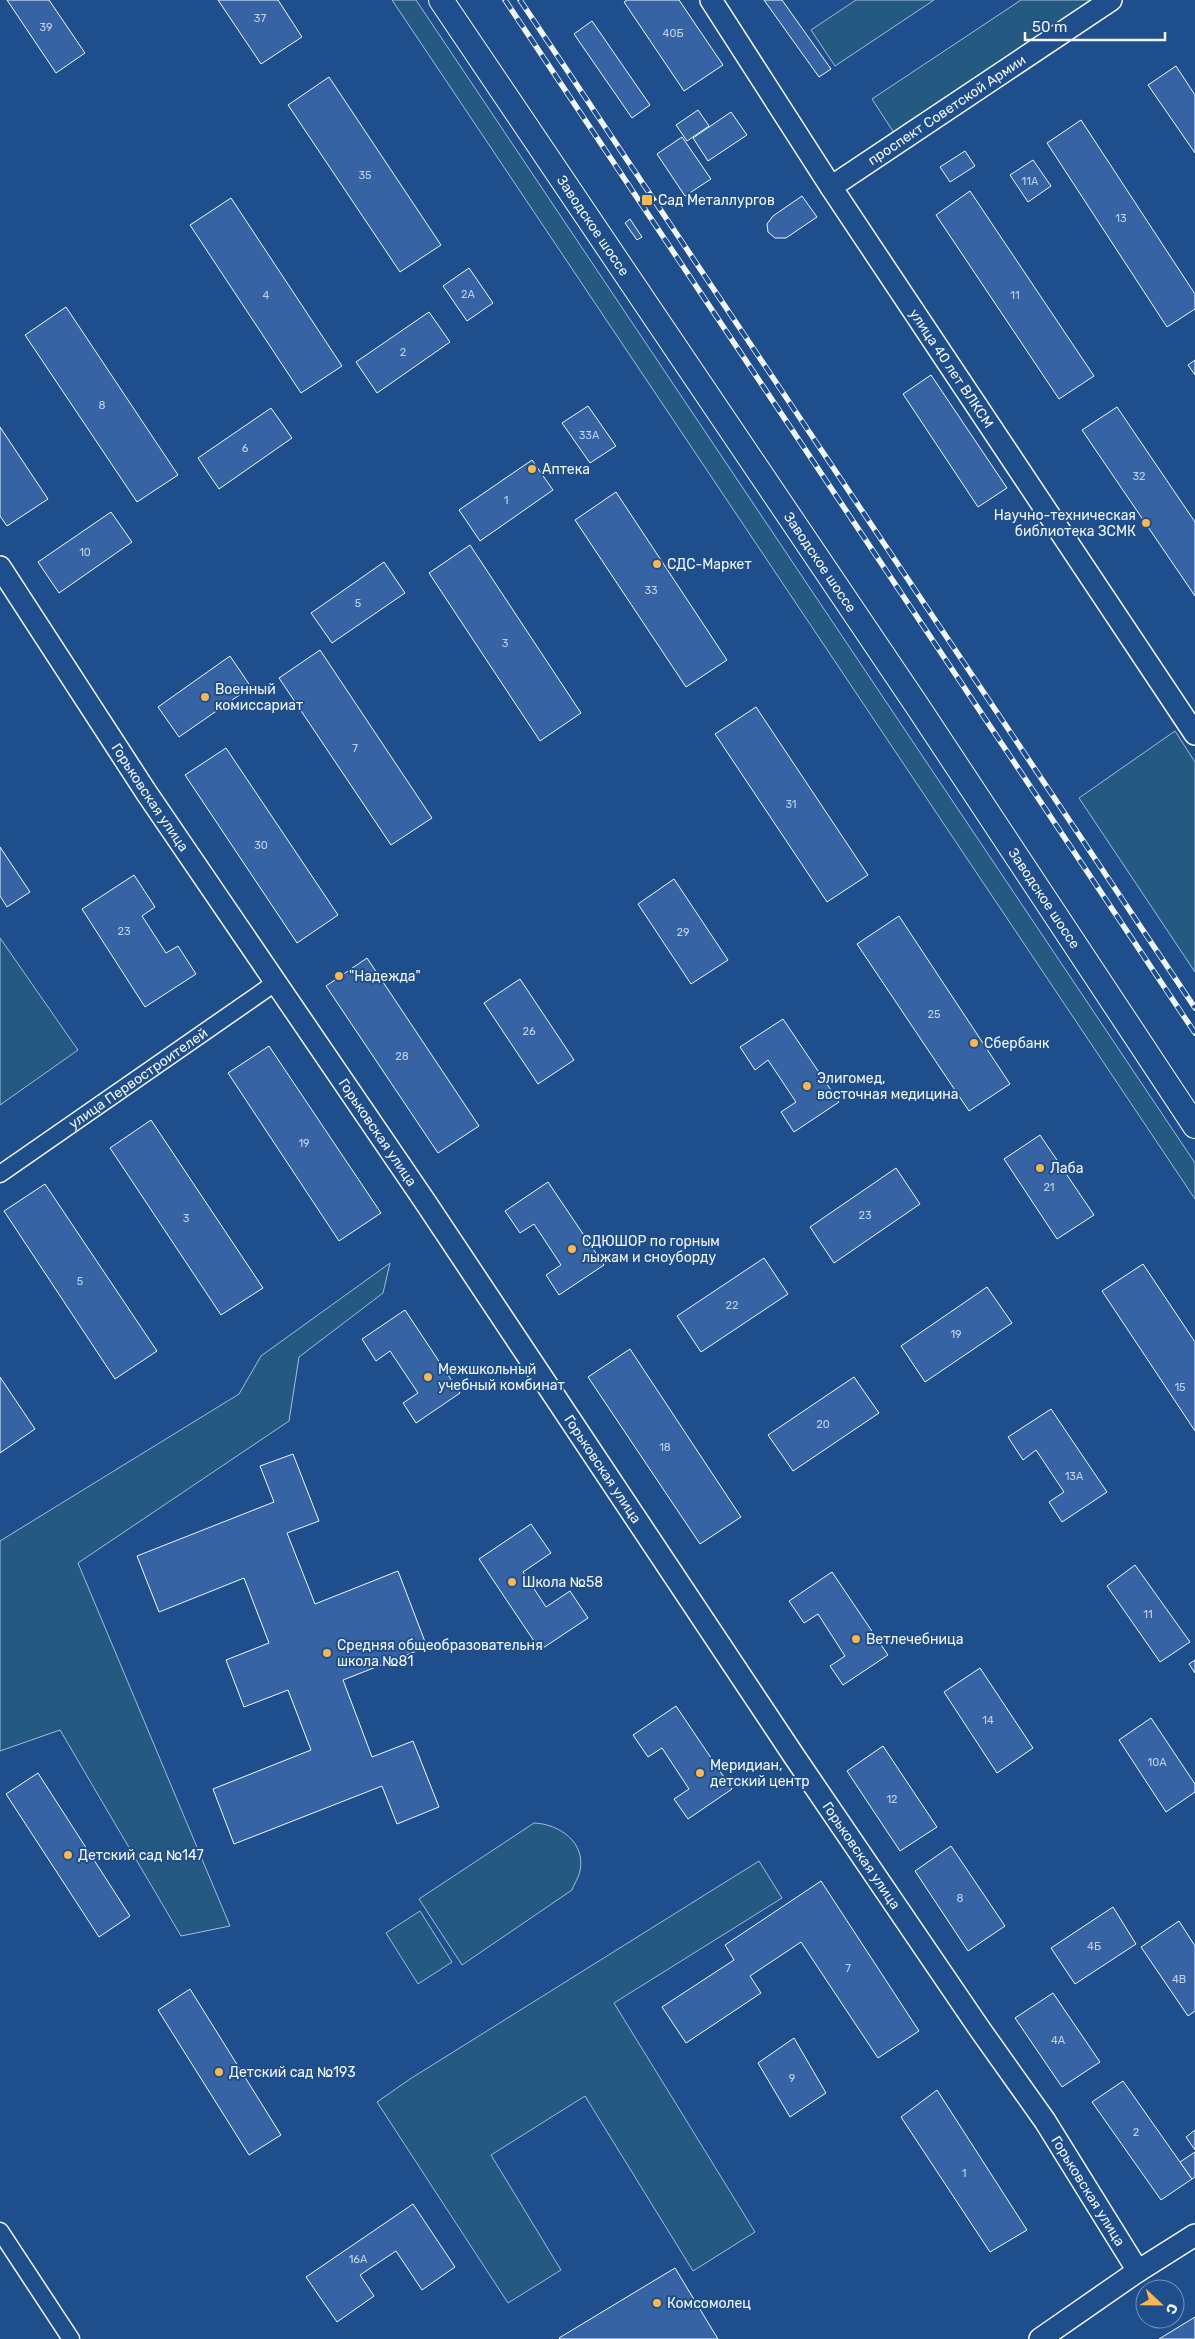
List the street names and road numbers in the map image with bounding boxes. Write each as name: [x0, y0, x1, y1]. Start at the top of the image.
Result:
street label: проспект Советской Армии: [865, 51, 1029, 169]
street label: Заводское шоссе: [553, 172, 633, 279]
street label: улица 40 лет ВЛКСМ: [906, 306, 997, 431]
street label: Заводское шоссе: [780, 509, 860, 616]
street label: Горьковская улица: [108, 740, 192, 855]
street label: Заводское шоссе: [1004, 845, 1083, 952]
street label: улица Первостроителей: [66, 1024, 211, 1133]
street label: Горьковская улица: [335, 1076, 420, 1190]
street label: Горьковская улица: [560, 1412, 645, 1527]
street label: Горьковская улица: [819, 1799, 904, 1913]
street label: Горьковская улица: [1047, 2133, 1128, 2249]

